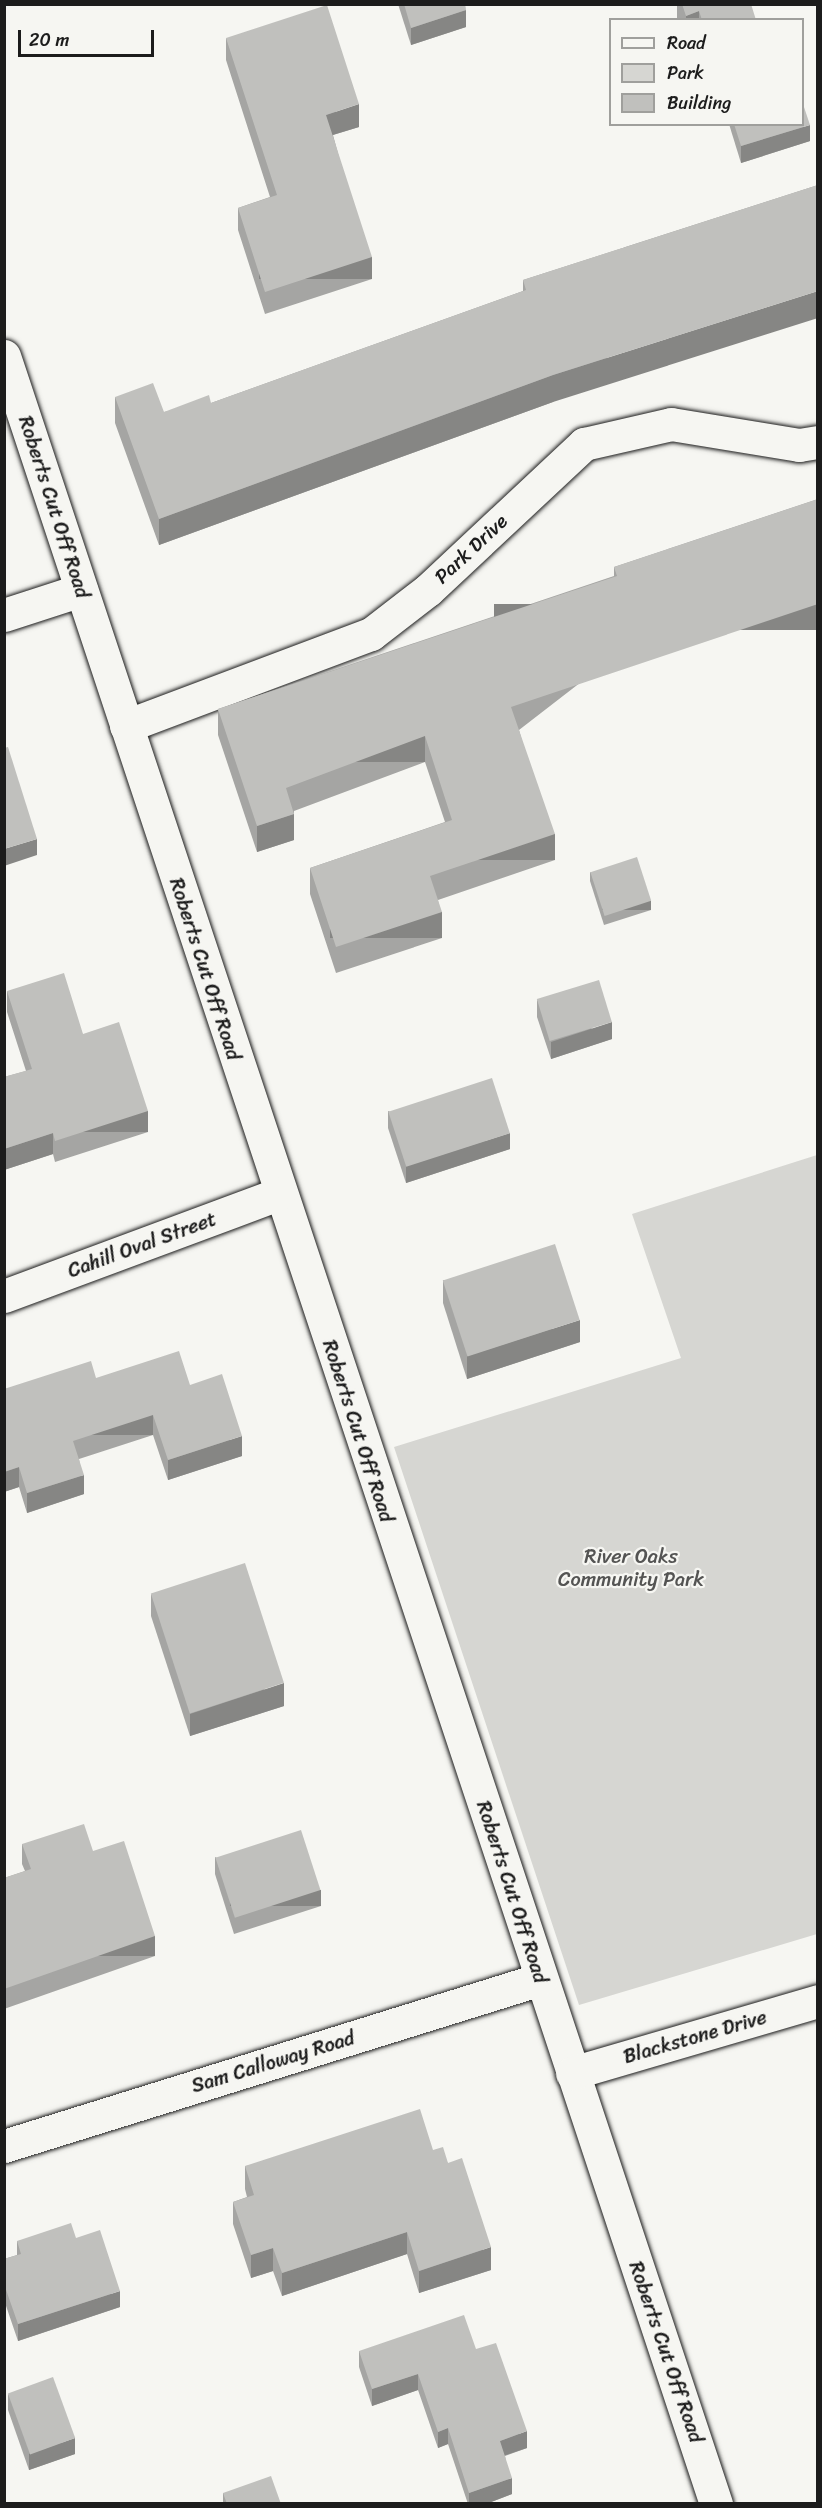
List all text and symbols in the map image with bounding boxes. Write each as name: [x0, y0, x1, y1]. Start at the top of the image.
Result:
scale bar: [21, 18, 158, 56]
legend: [609, 18, 804, 126]
text: 20 m: [29, 24, 69, 56]
text: Road: [667, 27, 706, 59]
text: Park: [667, 57, 704, 89]
text: Building: [667, 87, 731, 119]
street label: Roberts Cut Off Road: [13, 413, 95, 601]
street label: Park Drive: [429, 509, 513, 589]
street label: Roberts Cut Off Road: [164, 875, 246, 1063]
street label: Cahill Oval Street: [64, 1207, 220, 1283]
street label: Roberts Cut Off Road: [317, 1337, 399, 1525]
park label: River Oaks Community Park: [558, 1545, 704, 1592]
street label: Roberts Cut Off Road: [471, 1798, 553, 1986]
street label: Blackstone Drive: [621, 2005, 769, 2069]
street label: Sam Calloway Road: [188, 2026, 358, 2098]
street label: Roberts Cut Off Road: [624, 2258, 708, 2446]

